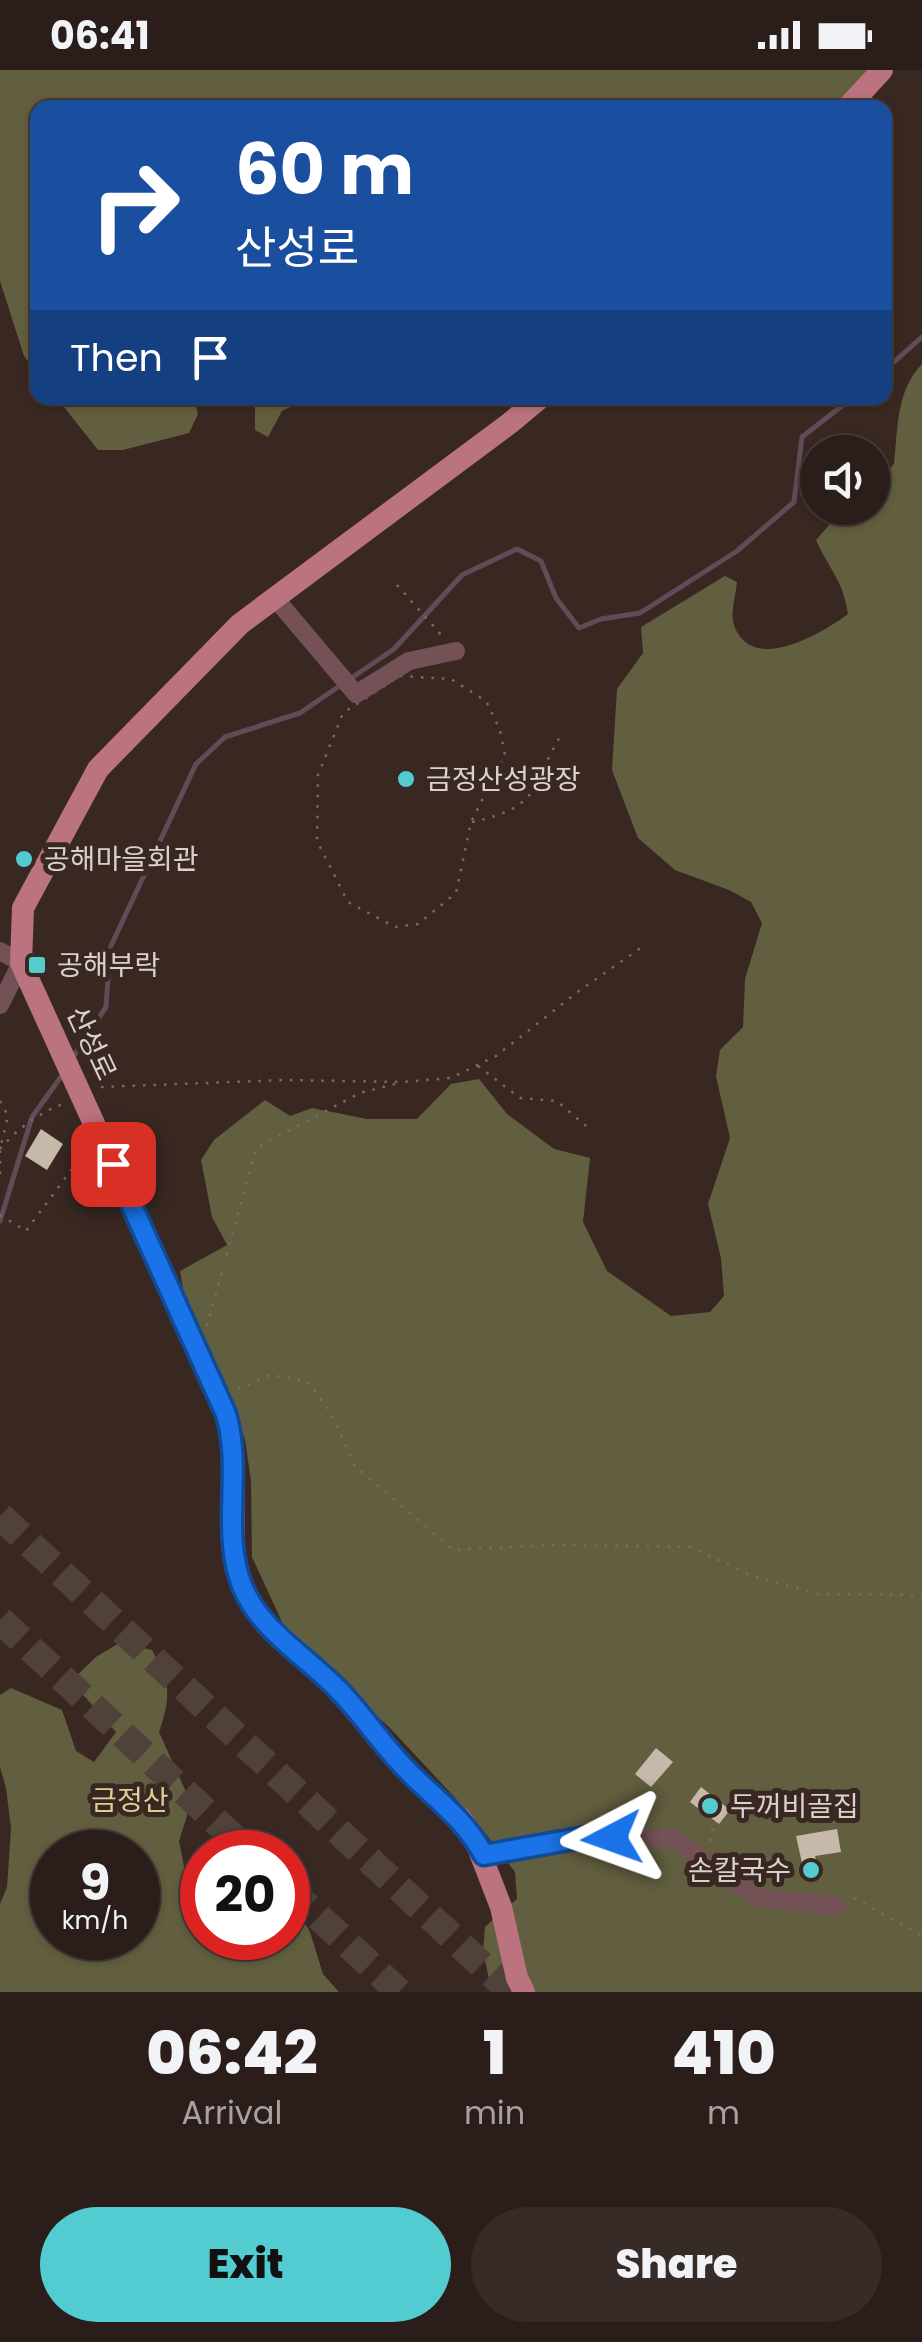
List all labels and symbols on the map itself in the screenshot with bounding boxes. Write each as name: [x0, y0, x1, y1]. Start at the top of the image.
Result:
place label: 금정산성광장: [426, 760, 581, 799]
marker: 금정산성광장: [395, 768, 417, 790]
place label: 공해마을회관: [44, 840, 199, 879]
marker: 공해마을회관: [13, 848, 35, 870]
place label: 공해부락: [57, 946, 160, 985]
marker: 공해부락: [26, 954, 48, 976]
street label: 산성로: [58, 1000, 126, 1086]
pin: [71, 1122, 156, 1207]
park label: 금정산: [91, 1781, 169, 1820]
position arrow: [560, 1786, 664, 1890]
place label: 두꺼비골집: [730, 1787, 859, 1826]
marker: 두꺼비골집: [699, 1795, 721, 1817]
speed limit sign: 20: [180, 1830, 310, 1960]
place label: 손칼국수: [688, 1851, 791, 1890]
marker: 손칼국수: [800, 1859, 822, 1881]

